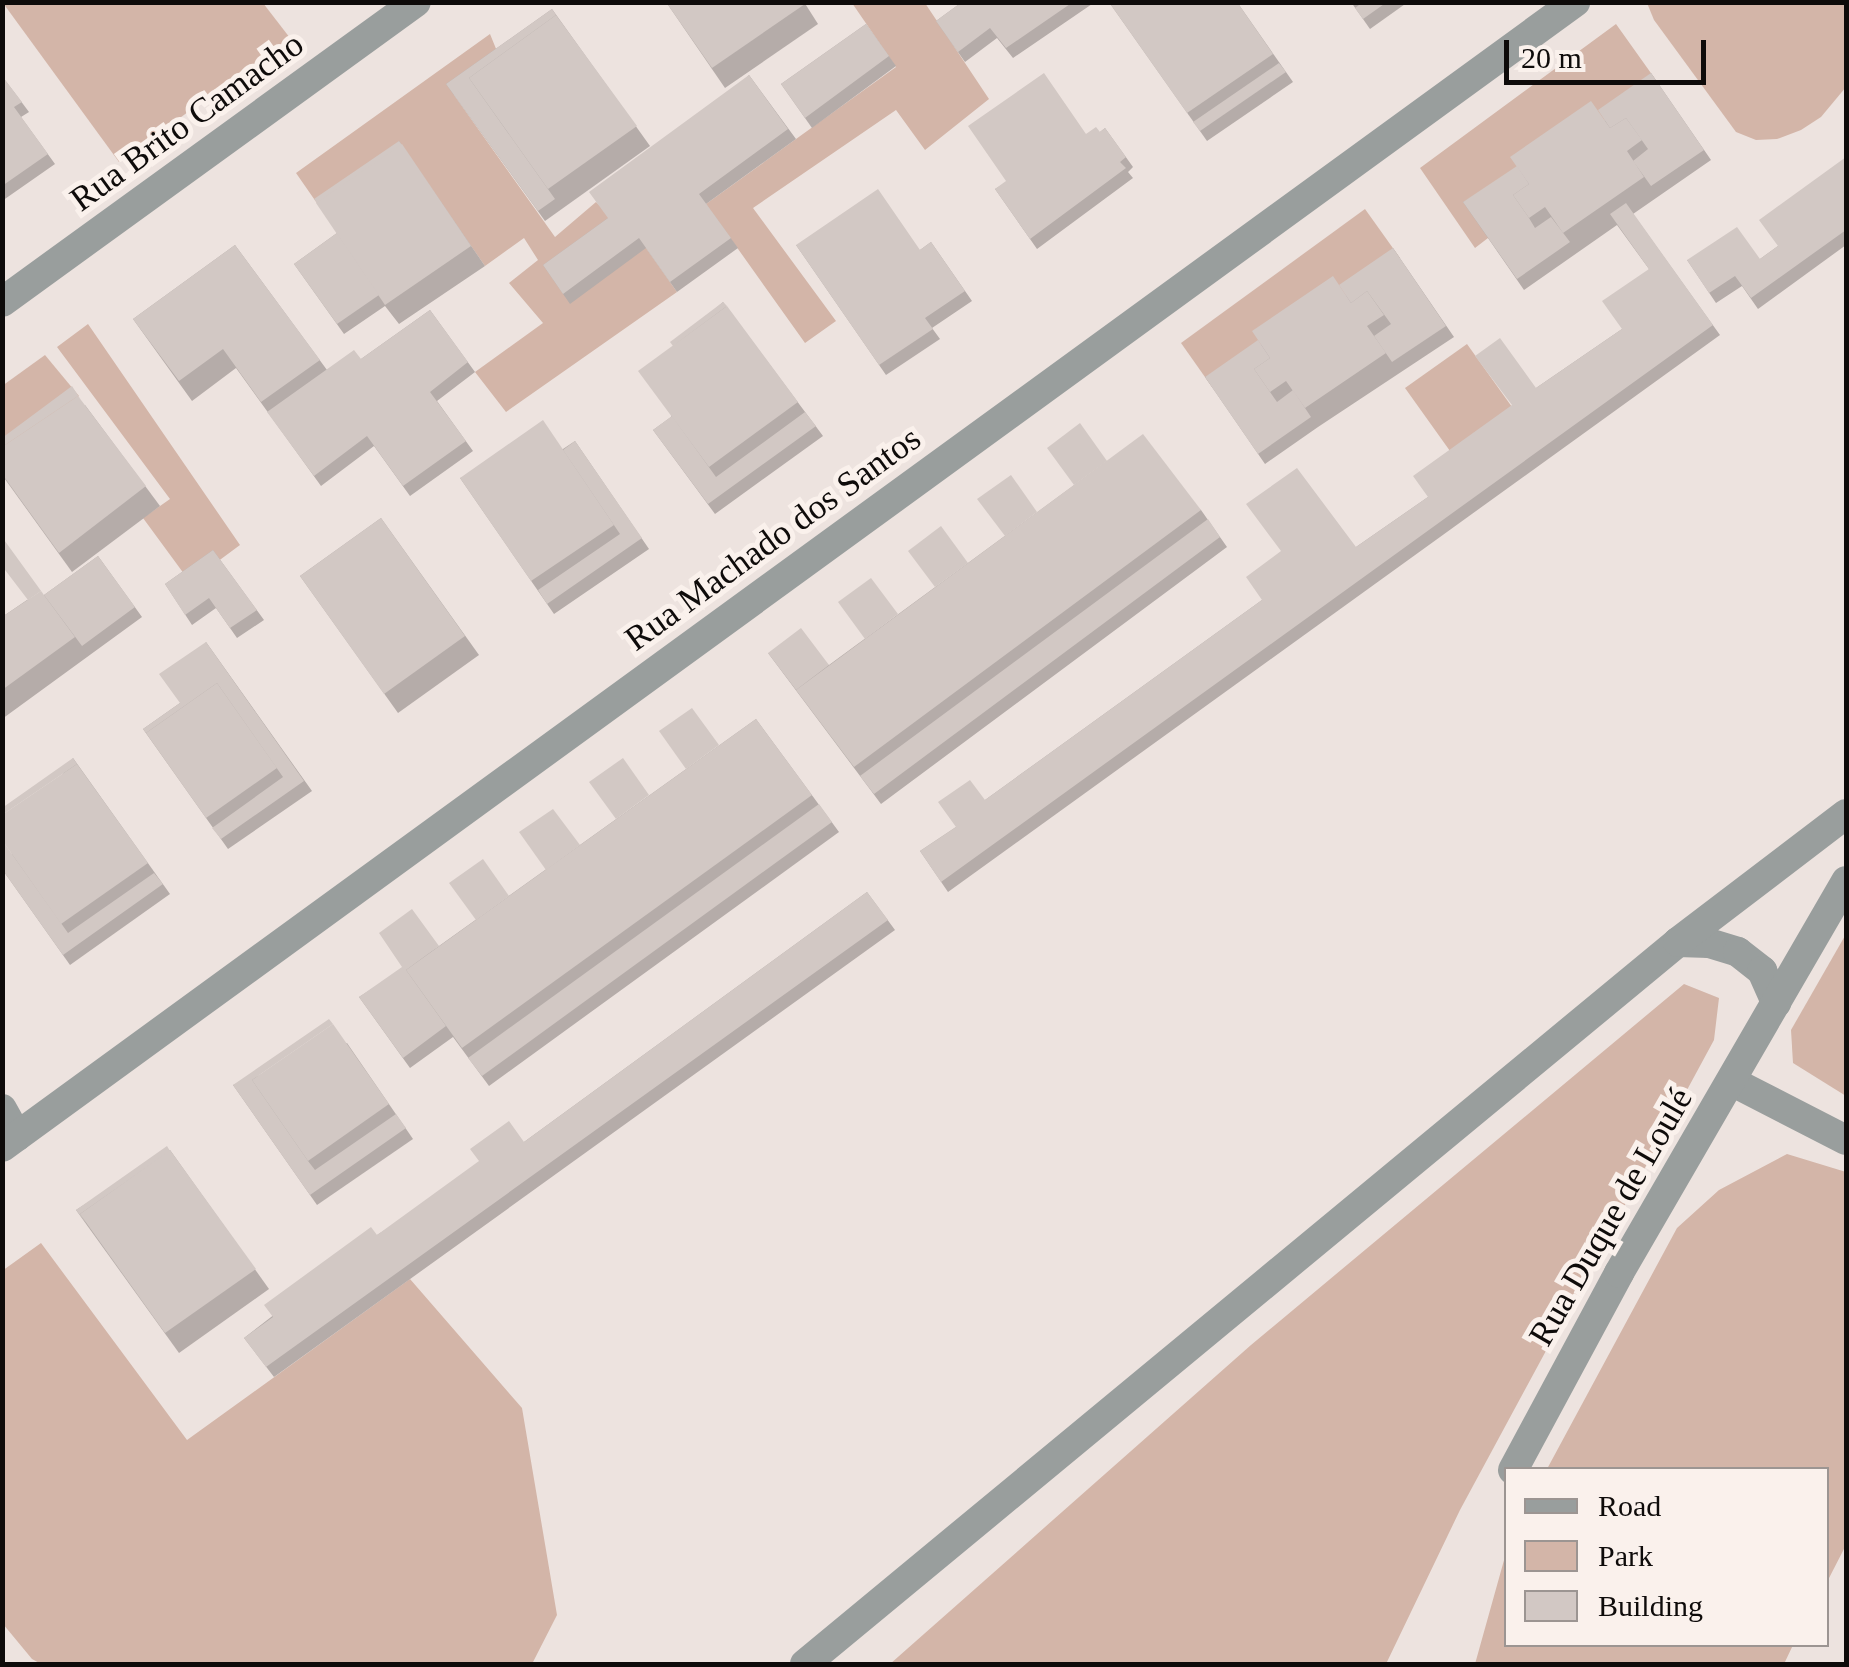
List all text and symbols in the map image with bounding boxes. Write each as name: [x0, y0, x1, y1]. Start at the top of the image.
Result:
scale bar: [1509, 20, 1712, 82]
street label: Rua Brito Camacho: [62, 23, 312, 221]
text: 20 m: [1521, 41, 1582, 74]
street label: Rua Machado dos Santos: [617, 418, 929, 660]
street label: Rua Duque de Loulé: [1520, 1081, 1702, 1353]
legend: [1504, 1467, 1829, 1647]
text: Road: [1598, 1489, 1661, 1522]
text: Park: [1598, 1539, 1653, 1572]
text: Building: [1598, 1589, 1703, 1622]

